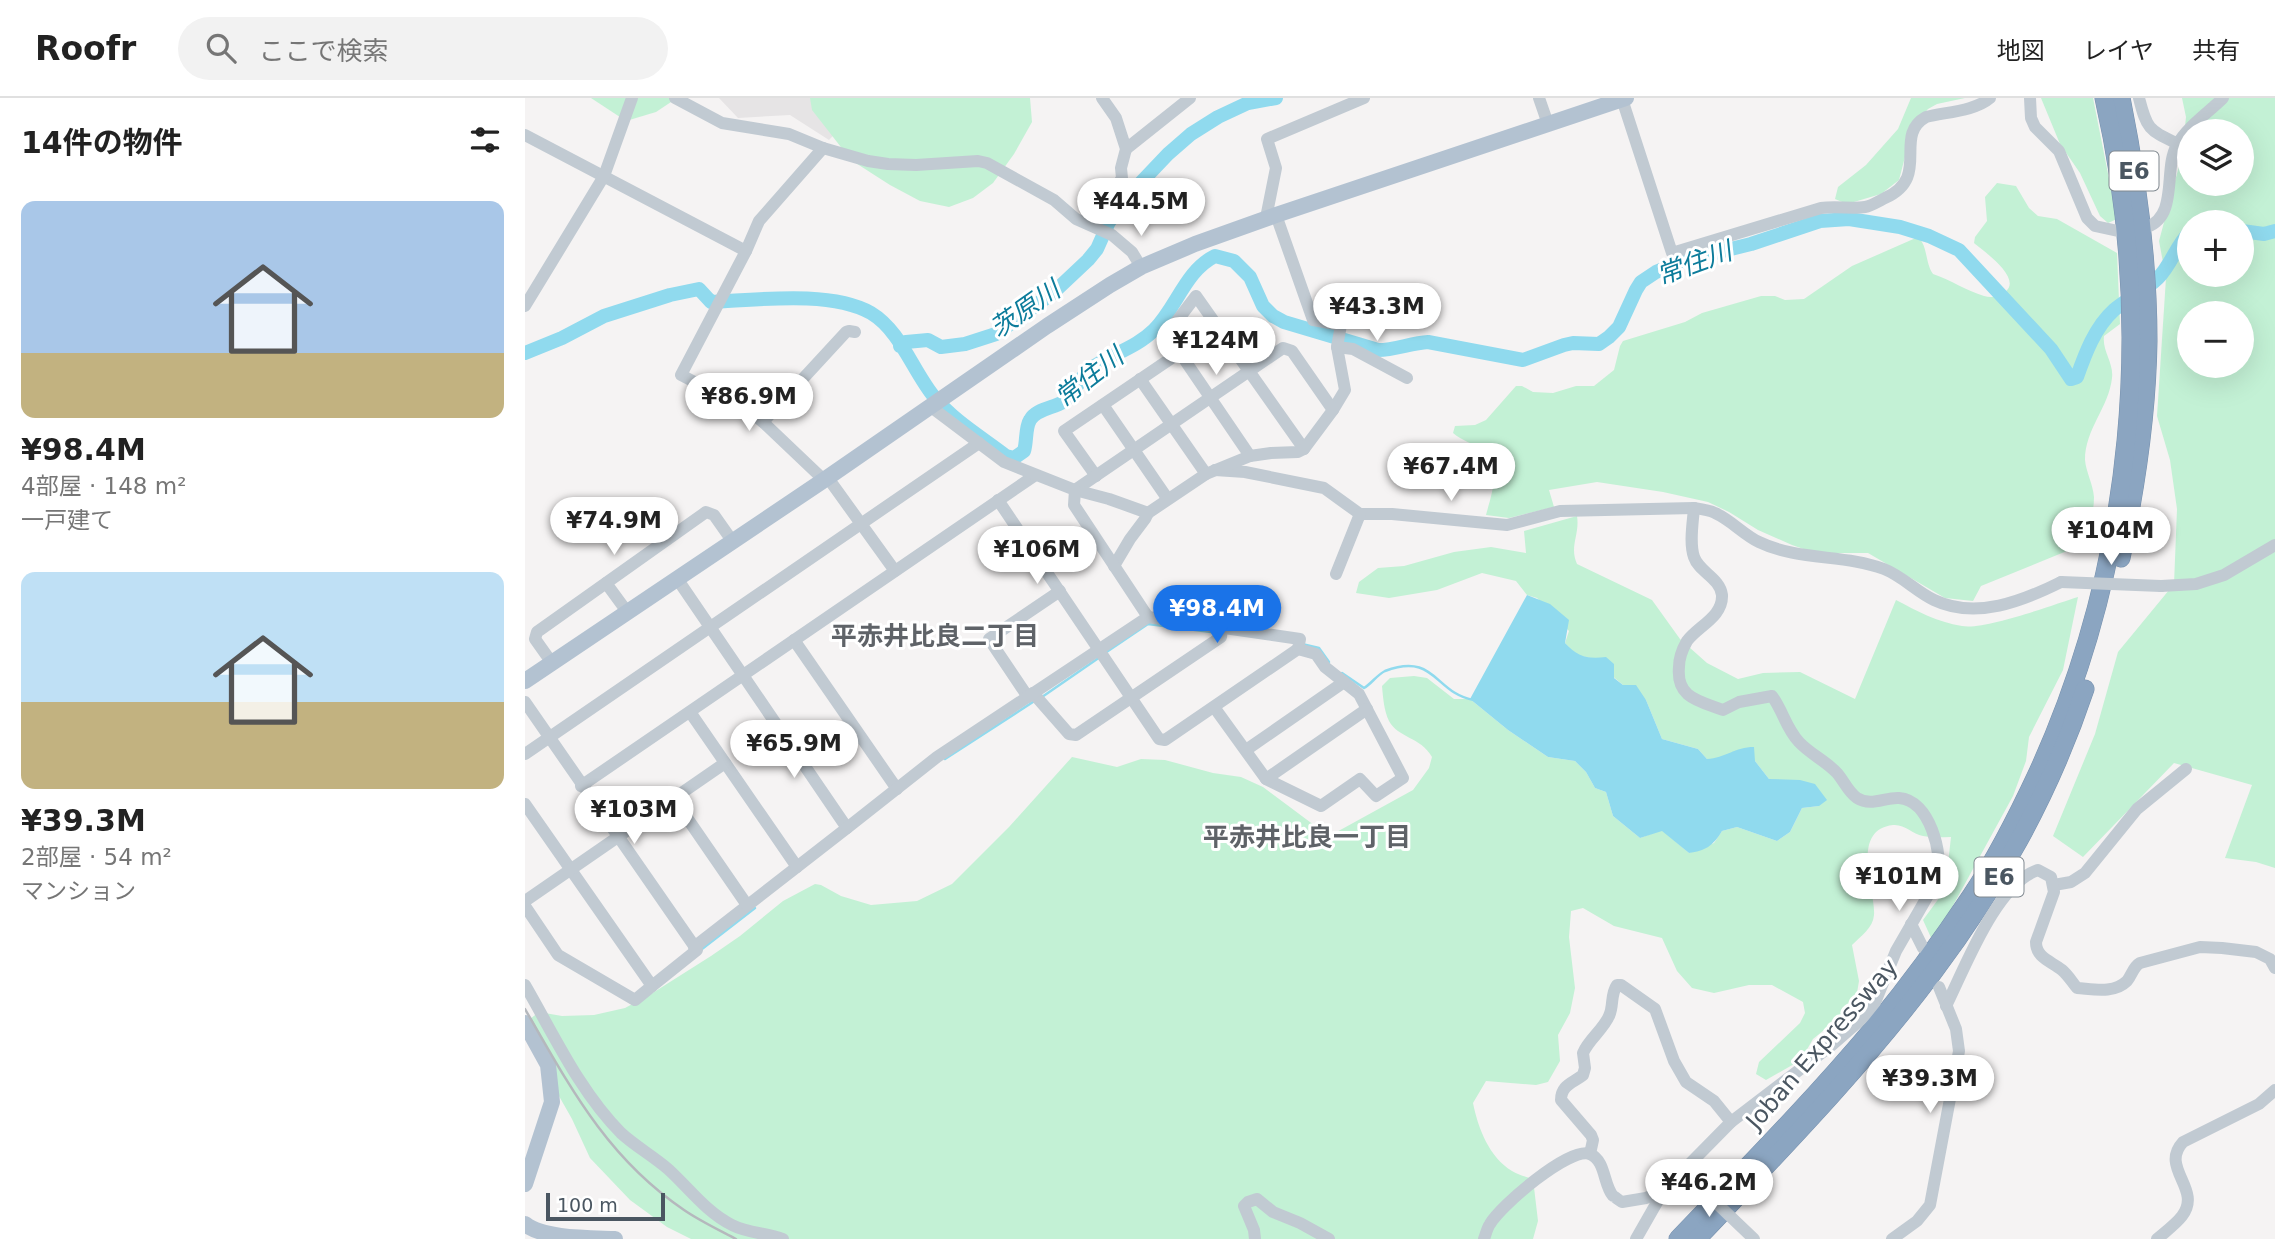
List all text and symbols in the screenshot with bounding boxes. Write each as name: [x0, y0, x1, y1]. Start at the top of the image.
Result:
search box: [178, 17, 668, 80]
text: Roofr: [35, 29, 136, 68]
icon: search: [202, 29, 240, 67]
text: ここで検索: [258, 36, 388, 66]
text: 地図: [1997, 37, 2045, 65]
text: レイヤ: [2083, 37, 2154, 65]
text: 共有: [2192, 37, 2240, 65]
map controls: [2177, 119, 2254, 378]
button: layers: [2177, 119, 2254, 196]
icon: filters: [466, 121, 504, 159]
text: 14件の物件: [21, 125, 183, 160]
road number: E6: [2109, 152, 2159, 190]
pin: ¥44.5M: [1084, 178, 1198, 238]
text: ¥44.5M: [1093, 188, 1189, 214]
button: +: [2177, 210, 2254, 287]
water label: 常住川: [1652, 235, 1739, 290]
icon: home: [200, 246, 326, 372]
water label: 茨原川: [984, 273, 1068, 344]
pin: ¥43.3M: [1320, 284, 1434, 343]
text: ¥43.3M: [1329, 293, 1425, 319]
button: −: [2177, 301, 2254, 378]
pin: ¥124M: [1167, 317, 1265, 377]
text: ¥124M: [1173, 327, 1259, 353]
water label: 常住川: [1049, 339, 1131, 413]
pin: ¥86.9M: [692, 374, 806, 433]
text: ¥86.9M: [701, 383, 797, 409]
text: ¥98.4M: [21, 432, 146, 467]
pin: ¥67.4M: [1394, 444, 1508, 503]
text: ¥67.4M: [1403, 453, 1499, 479]
text: 4部屋 · 148 m²: [21, 473, 186, 499]
pin: ¥74.9M: [557, 498, 671, 557]
text: 一戸建て: [21, 507, 113, 533]
text: ¥74.9M: [566, 507, 662, 533]
pin: ¥104M: [2062, 508, 2160, 567]
text: ¥104M: [2068, 517, 2154, 543]
pin: ¥106M: [988, 526, 1086, 586]
text: ¥106M: [994, 536, 1080, 562]
pin: ¥98.4M: [1160, 586, 1274, 645]
text: ¥98.4M: [1169, 595, 1265, 621]
icon: home: [200, 617, 326, 743]
district label: 平赤井比良二丁目: [831, 621, 1039, 651]
pin: ¥65.9M: [737, 720, 851, 780]
text: ¥65.9M: [746, 730, 842, 756]
pin: ¥103M: [585, 786, 683, 846]
text: ¥103M: [591, 796, 677, 822]
text: ¥39.3M: [21, 803, 146, 838]
district label: 平赤井比良一丁目: [1203, 822, 1411, 852]
text: 2部屋 · 54 m²: [21, 844, 172, 870]
pin: ¥101M: [1850, 854, 1948, 913]
road number: E6: [1975, 858, 2023, 897]
text: ¥101M: [1856, 863, 1942, 889]
text: マンション: [21, 878, 136, 904]
street label: Joban Expressway: [1739, 953, 1904, 1137]
pin: ¥39.3M: [1873, 1056, 1987, 1115]
text: ¥39.3M: [1882, 1065, 1978, 1091]
pin: ¥46.2M: [1652, 1160, 1766, 1219]
text: ¥46.2M: [1661, 1169, 1757, 1195]
scale bar: [546, 1190, 665, 1222]
text: 100 m: [557, 1194, 618, 1216]

